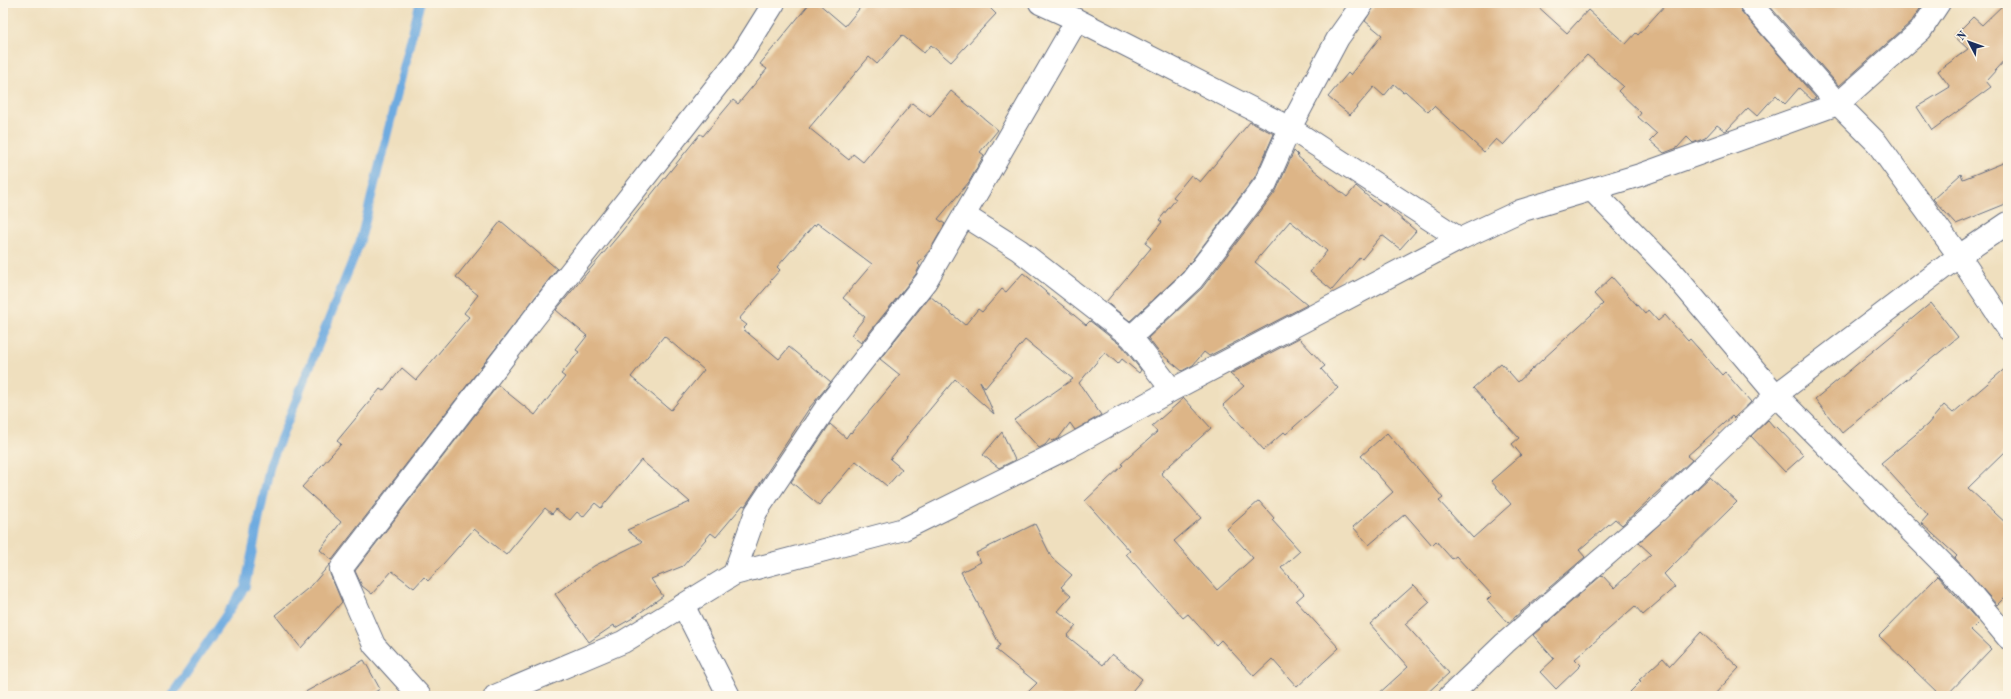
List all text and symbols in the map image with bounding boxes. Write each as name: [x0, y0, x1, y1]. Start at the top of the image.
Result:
north arrow: [1949, 22, 1989, 62]
text: N: [1956, 29, 1970, 43]

